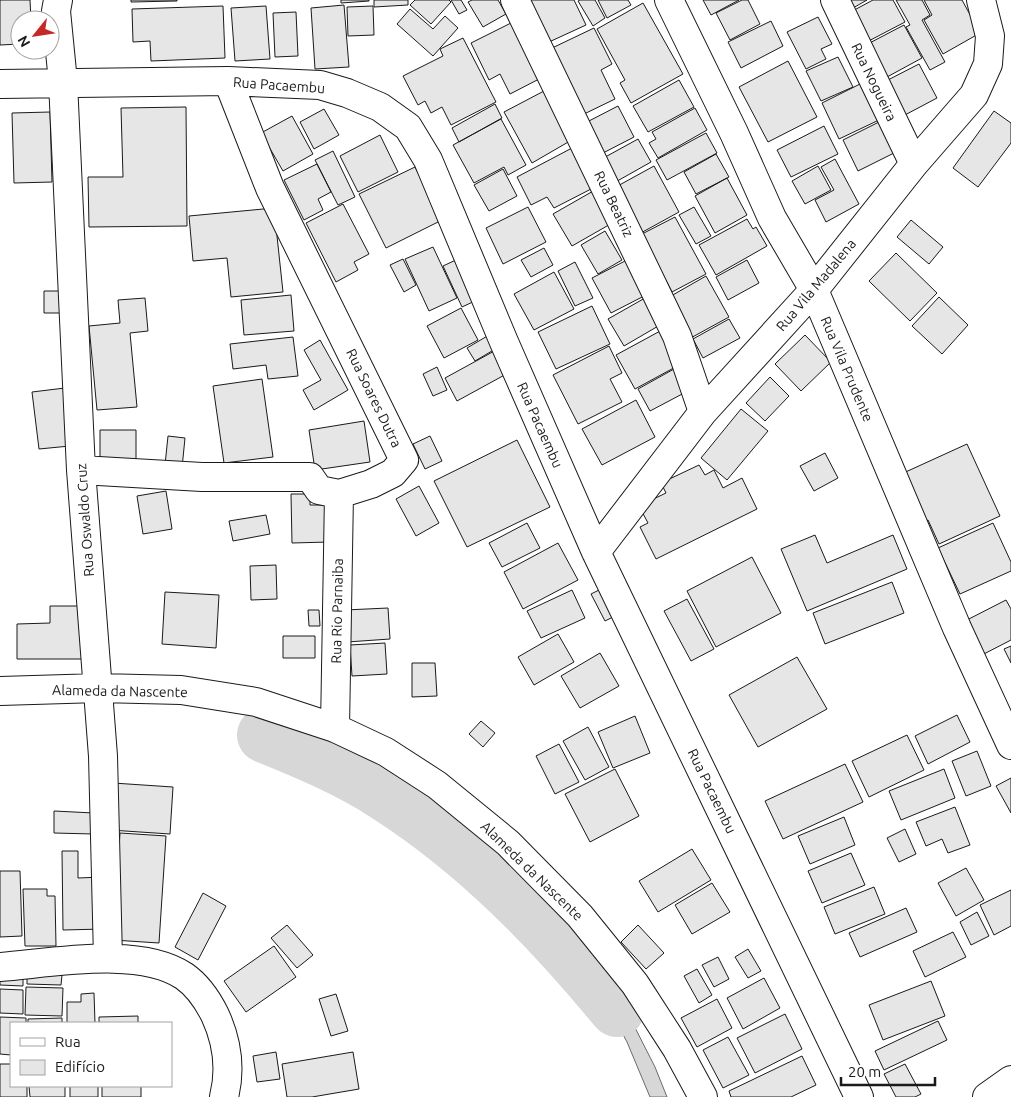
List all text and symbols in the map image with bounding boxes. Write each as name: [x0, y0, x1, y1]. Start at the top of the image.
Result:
north arrow: [10, 10, 60, 60]
text: N: [14, 33, 33, 50]
street label: Rua Nogueira: [848, 40, 900, 124]
street label: Rua Pacaembu: [232, 74, 326, 96]
street label: Rua Beatriz: [591, 168, 637, 240]
street label: Rua Vila Madalena: [773, 236, 859, 334]
street label: Rua Vila Prudente: [818, 314, 876, 424]
street label: Rua Soares Dutra: [343, 346, 405, 450]
street label: Rua Pacaembu: [514, 380, 566, 470]
street label: Rua Oswaldo Cruz: [73, 463, 97, 577]
street label: Rua Rio Parnaiba: [328, 558, 346, 664]
street label: Alameda da Nascente: [52, 682, 188, 700]
street label: Rua Pacaembu: [685, 746, 739, 836]
street label: Alameda da Nascente: [478, 818, 586, 924]
legend: [10, 1022, 172, 1087]
text: Rua: [55, 1033, 81, 1050]
scale bar: [841, 1054, 935, 1086]
text: Edifício: [55, 1058, 105, 1075]
text: 20 m: [848, 1063, 881, 1080]

